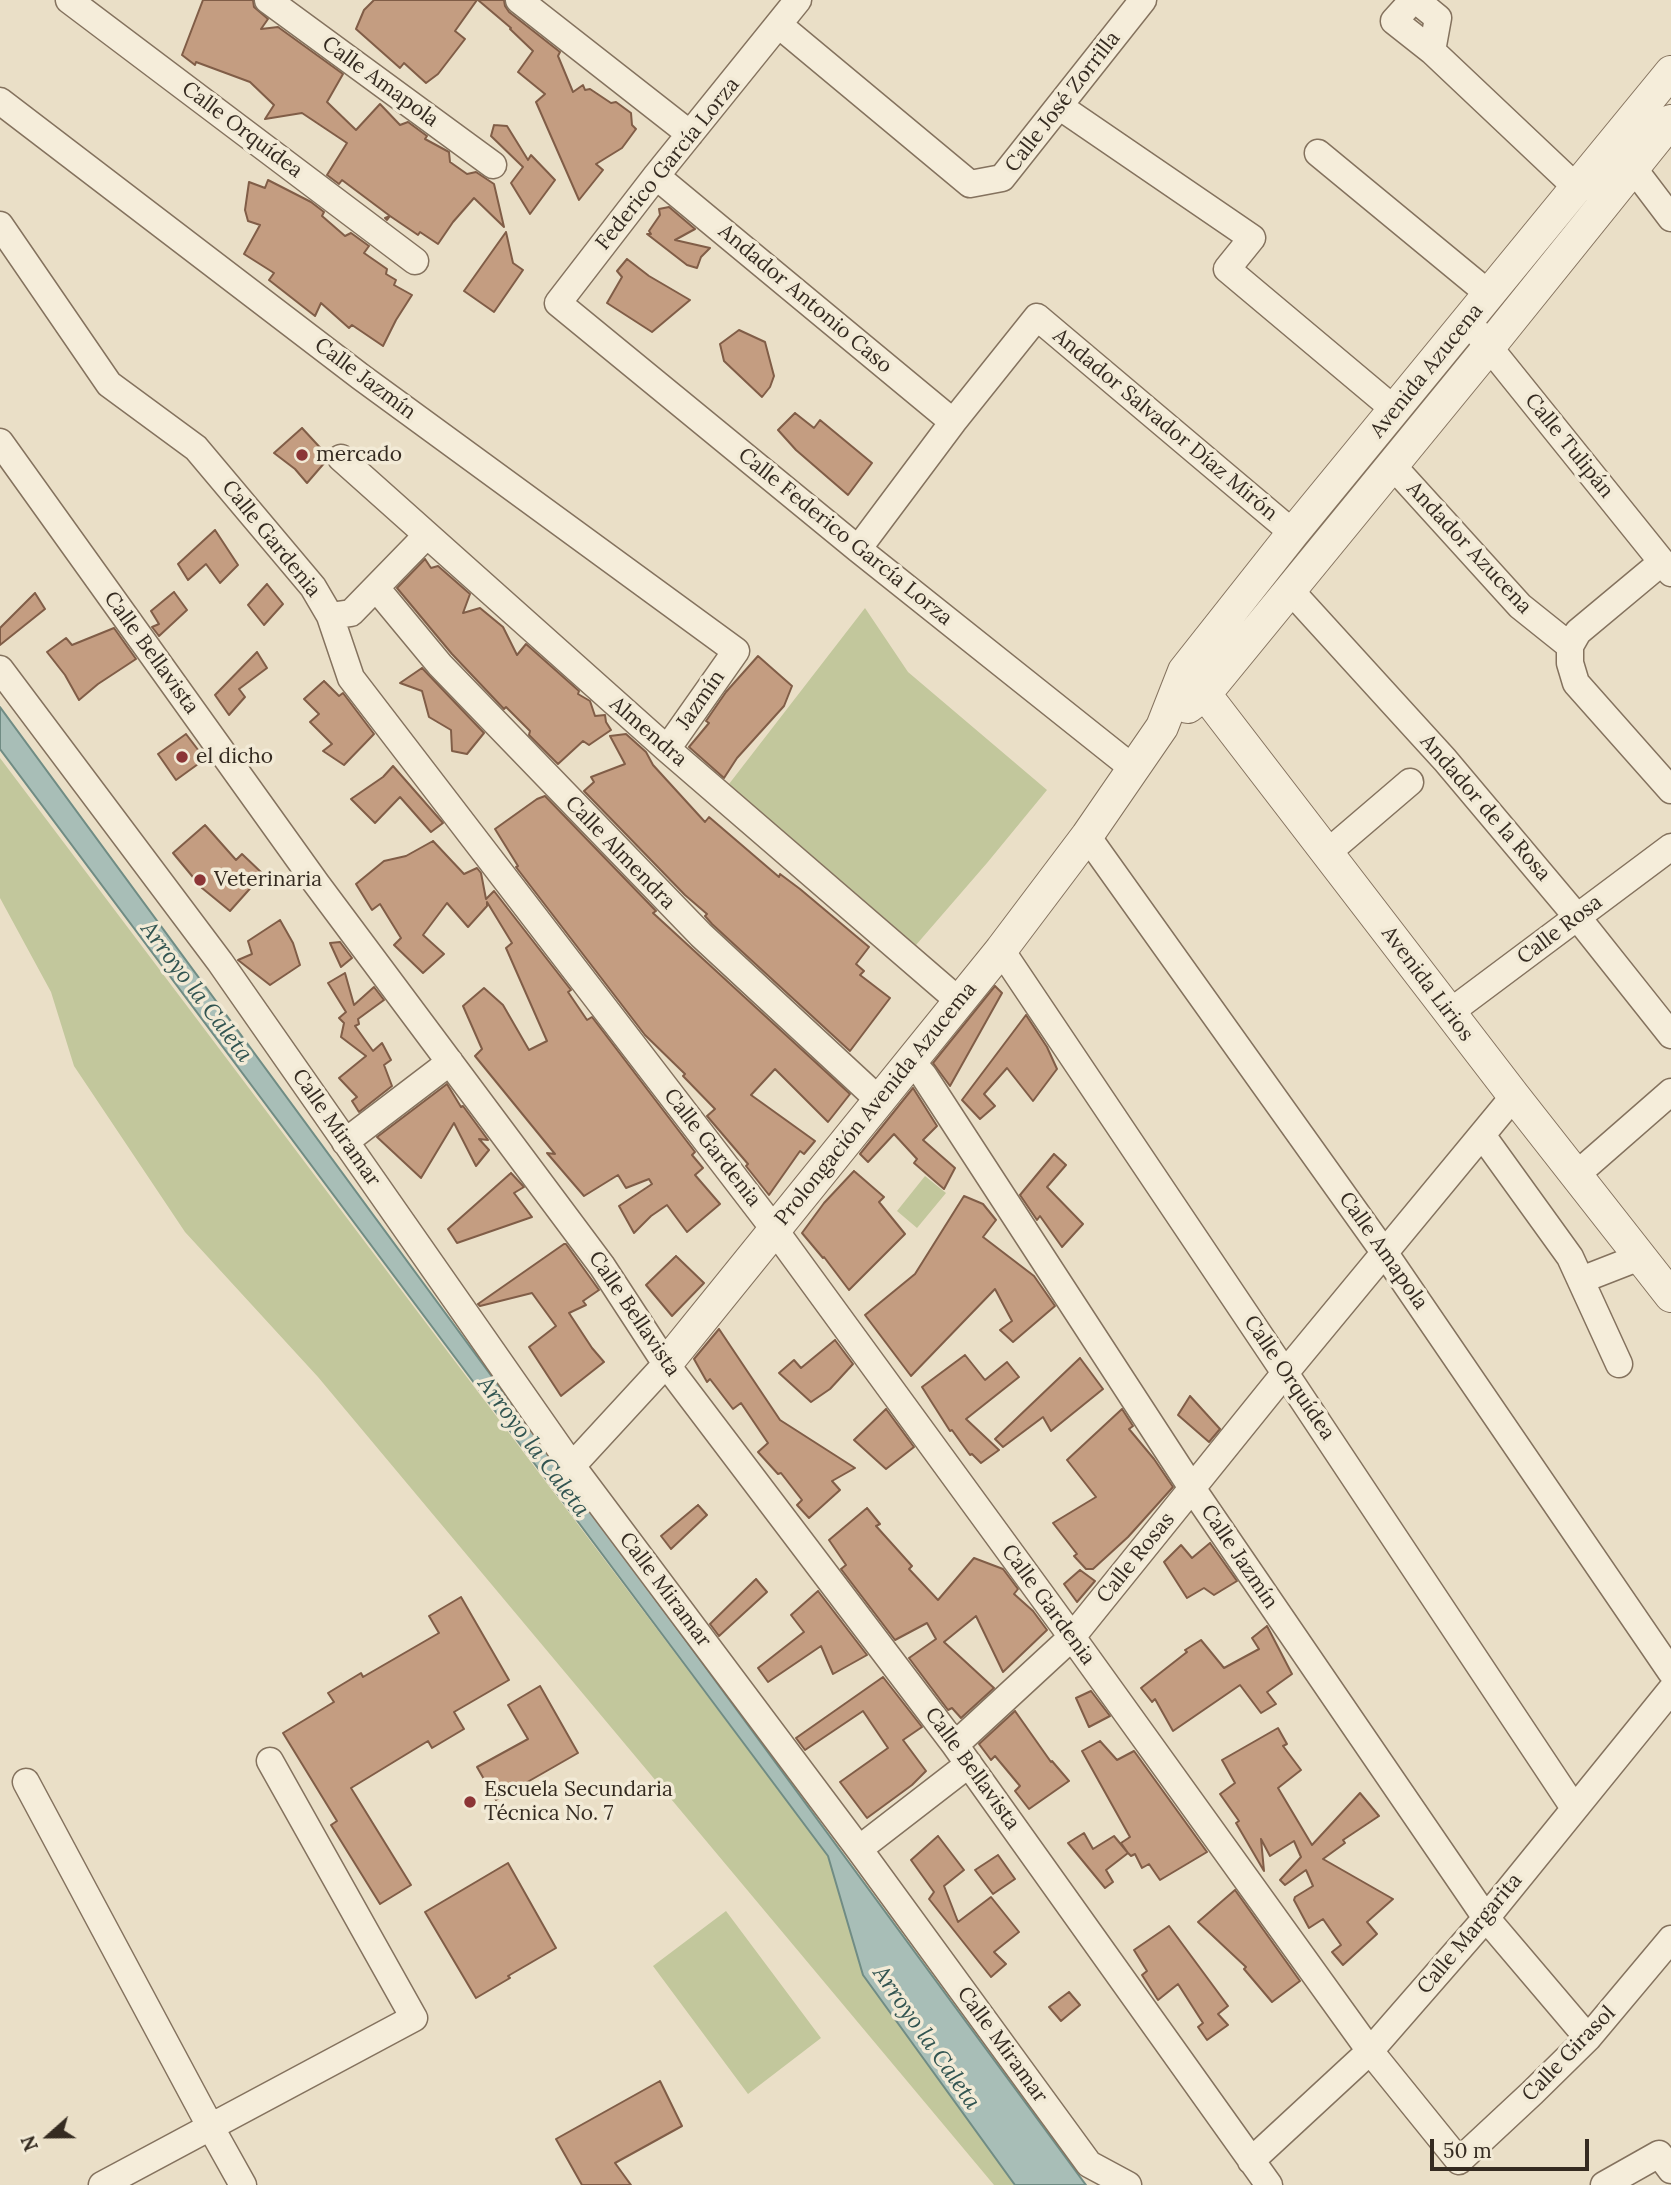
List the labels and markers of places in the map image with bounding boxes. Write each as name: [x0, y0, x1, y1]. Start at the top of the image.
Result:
place label: mercado: [316, 442, 402, 468]
marker: mercado: [294, 447, 310, 463]
place label: el dicho: [196, 744, 273, 770]
marker: el dicho: [174, 749, 190, 765]
place label: Veterinaria: [214, 867, 322, 893]
marker: Veterinaria: [192, 872, 208, 888]
place label: Escuela Secundaria Técnica No. 7: [484, 1777, 673, 1827]
marker: Escuela Secundaria Técnica No. 7: [462, 1794, 478, 1810]

